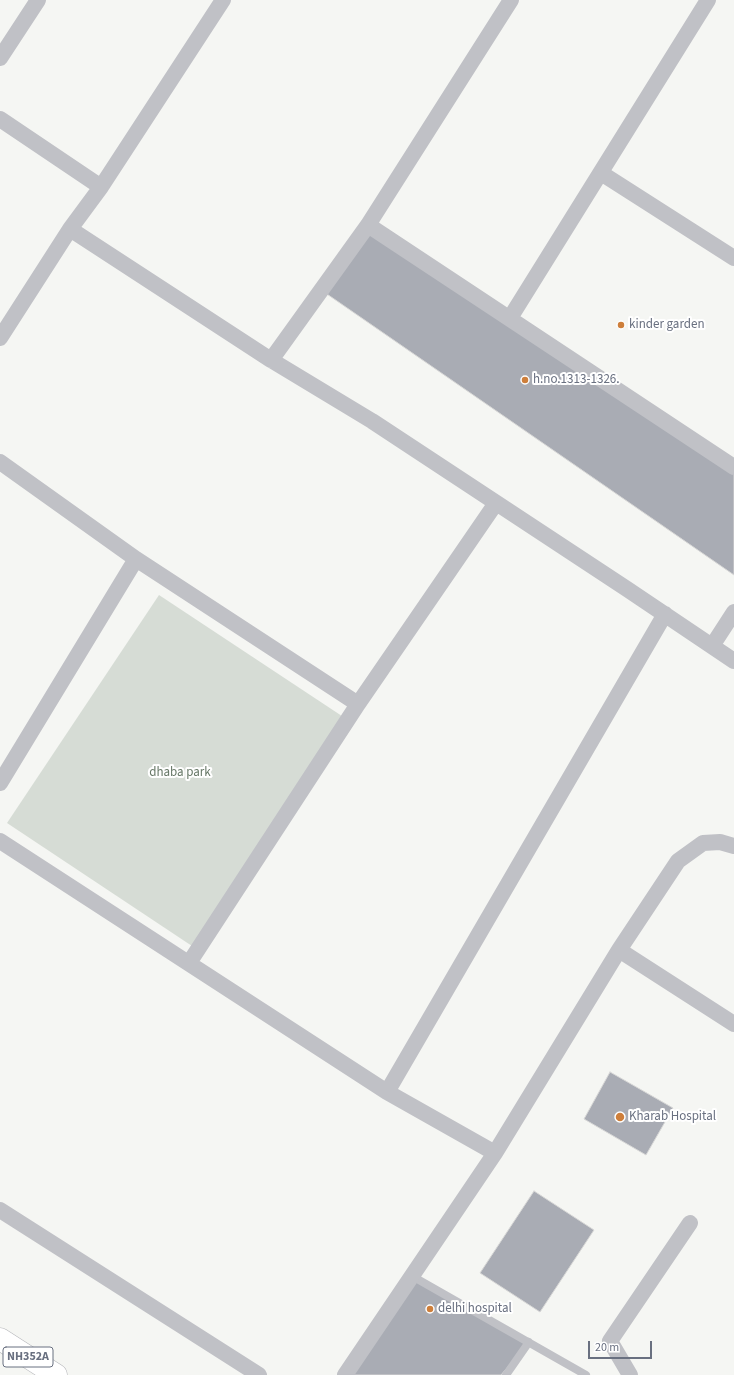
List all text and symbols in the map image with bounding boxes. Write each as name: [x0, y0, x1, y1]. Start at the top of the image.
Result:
place label: kinder garden: [629, 317, 705, 333]
marker: kinder garden: [616, 320, 626, 330]
place label: h.no.1313-1326.: [533, 372, 620, 388]
marker: h.no.1313-1326.: [520, 375, 530, 385]
park label: dhaba park: [149, 765, 211, 781]
place label: Kharab Hospital: [629, 1109, 716, 1125]
marker: Kharab Hospital: [614, 1111, 626, 1123]
place label: delhi hospital: [438, 1301, 512, 1317]
marker: delhi hospital: [425, 1304, 435, 1314]
scale bar: [590, 1333, 654, 1359]
text: 20 m: [595, 1339, 619, 1356]
road number: NH352A: [3, 1347, 53, 1367]

